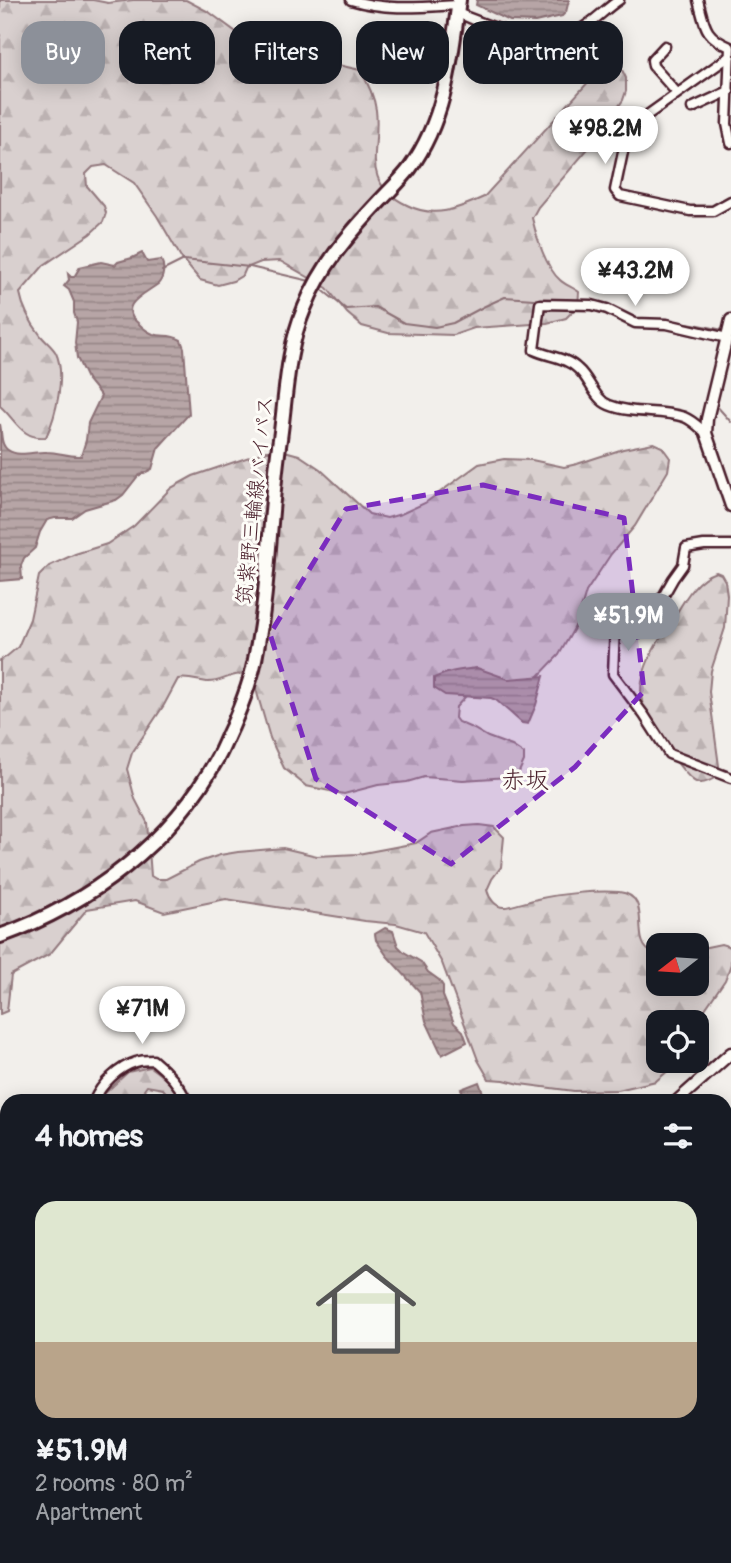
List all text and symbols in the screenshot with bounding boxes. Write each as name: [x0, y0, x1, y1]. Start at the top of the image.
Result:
chip: Buy: [21, 21, 105, 84]
chip: Rent: [119, 21, 215, 84]
chip: Filters: [229, 21, 342, 84]
chip: New: [356, 21, 449, 84]
chip: Apartment: [463, 21, 623, 84]
pin: ¥98.2M: [548, 106, 662, 166]
text: ¥98.2M: [568, 114, 642, 143]
pin: ¥43.2M: [578, 248, 692, 308]
text: ¥43.2M: [597, 256, 673, 285]
street label: 筑紫野三輪線バイパス: [231, 394, 279, 606]
pin: ¥51.9M: [571, 594, 685, 653]
text: ¥51.9M: [593, 601, 663, 630]
district label: 赤坂: [501, 766, 549, 795]
north arrow: [646, 933, 709, 996]
map controls: [646, 933, 709, 1073]
pin: ¥71M: [101, 986, 183, 1046]
text: ¥71M: [115, 994, 169, 1023]
button: locate: [646, 1010, 709, 1073]
icon: filters: [659, 1117, 697, 1155]
text: 4 homes: [35, 1118, 143, 1155]
icon: home: [303, 1246, 429, 1372]
text: ¥51.9M: [35, 1432, 127, 1469]
text: 2 rooms · 80 m²: [35, 1469, 193, 1498]
text: Apartment: [35, 1498, 142, 1527]

